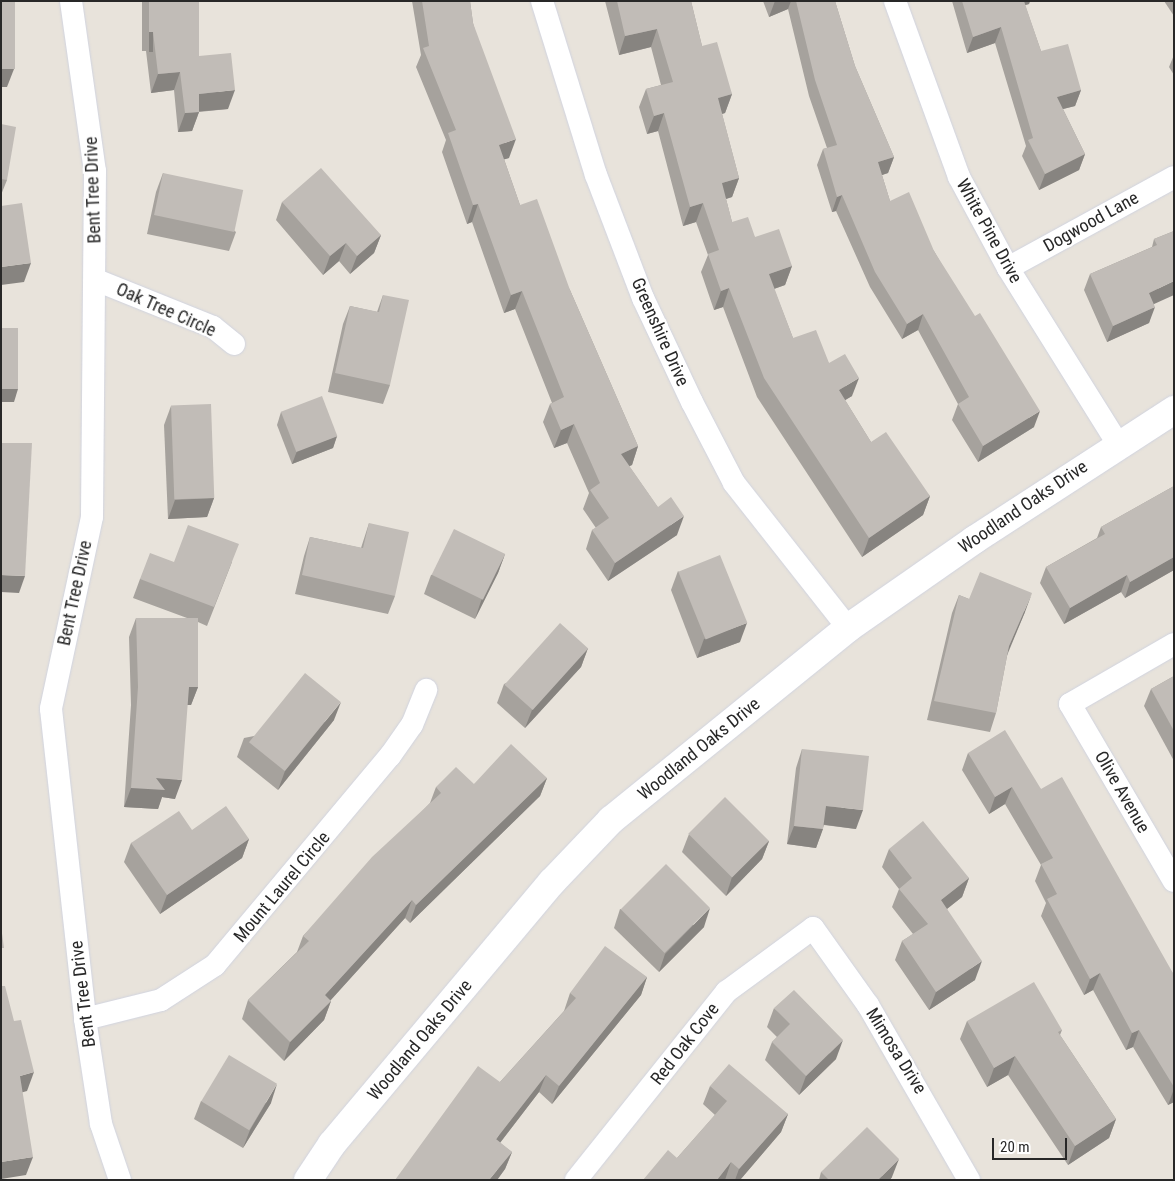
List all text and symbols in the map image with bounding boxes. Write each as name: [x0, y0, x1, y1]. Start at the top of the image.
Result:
street label: Bent Tree Drive: [80, 136, 106, 244]
street label: White Pine Drive: [951, 175, 1027, 287]
street label: Dogwood Lane: [1040, 187, 1142, 257]
street label: Greenshire Drive: [626, 274, 694, 390]
street label: Oak Tree Circle: [113, 278, 219, 342]
street label: Woodland Oaks Drive: [954, 456, 1092, 558]
street label: Bent Tree Drive: [53, 538, 97, 648]
street label: Woodland Oaks Drive: [634, 693, 764, 805]
street label: Olive Avenue: [1090, 747, 1154, 837]
street label: Mount Laurel Circle: [229, 827, 335, 947]
street label: Bent Tree Drive: [66, 939, 100, 1049]
street label: Woodland Oaks Drive: [363, 975, 477, 1105]
street label: Red Oak Cove: [646, 999, 724, 1089]
street label: Mimosa Drive: [861, 1004, 931, 1098]
scale bar: [995, 1128, 1070, 1160]
text: 20 m: [1000, 1138, 1030, 1156]

